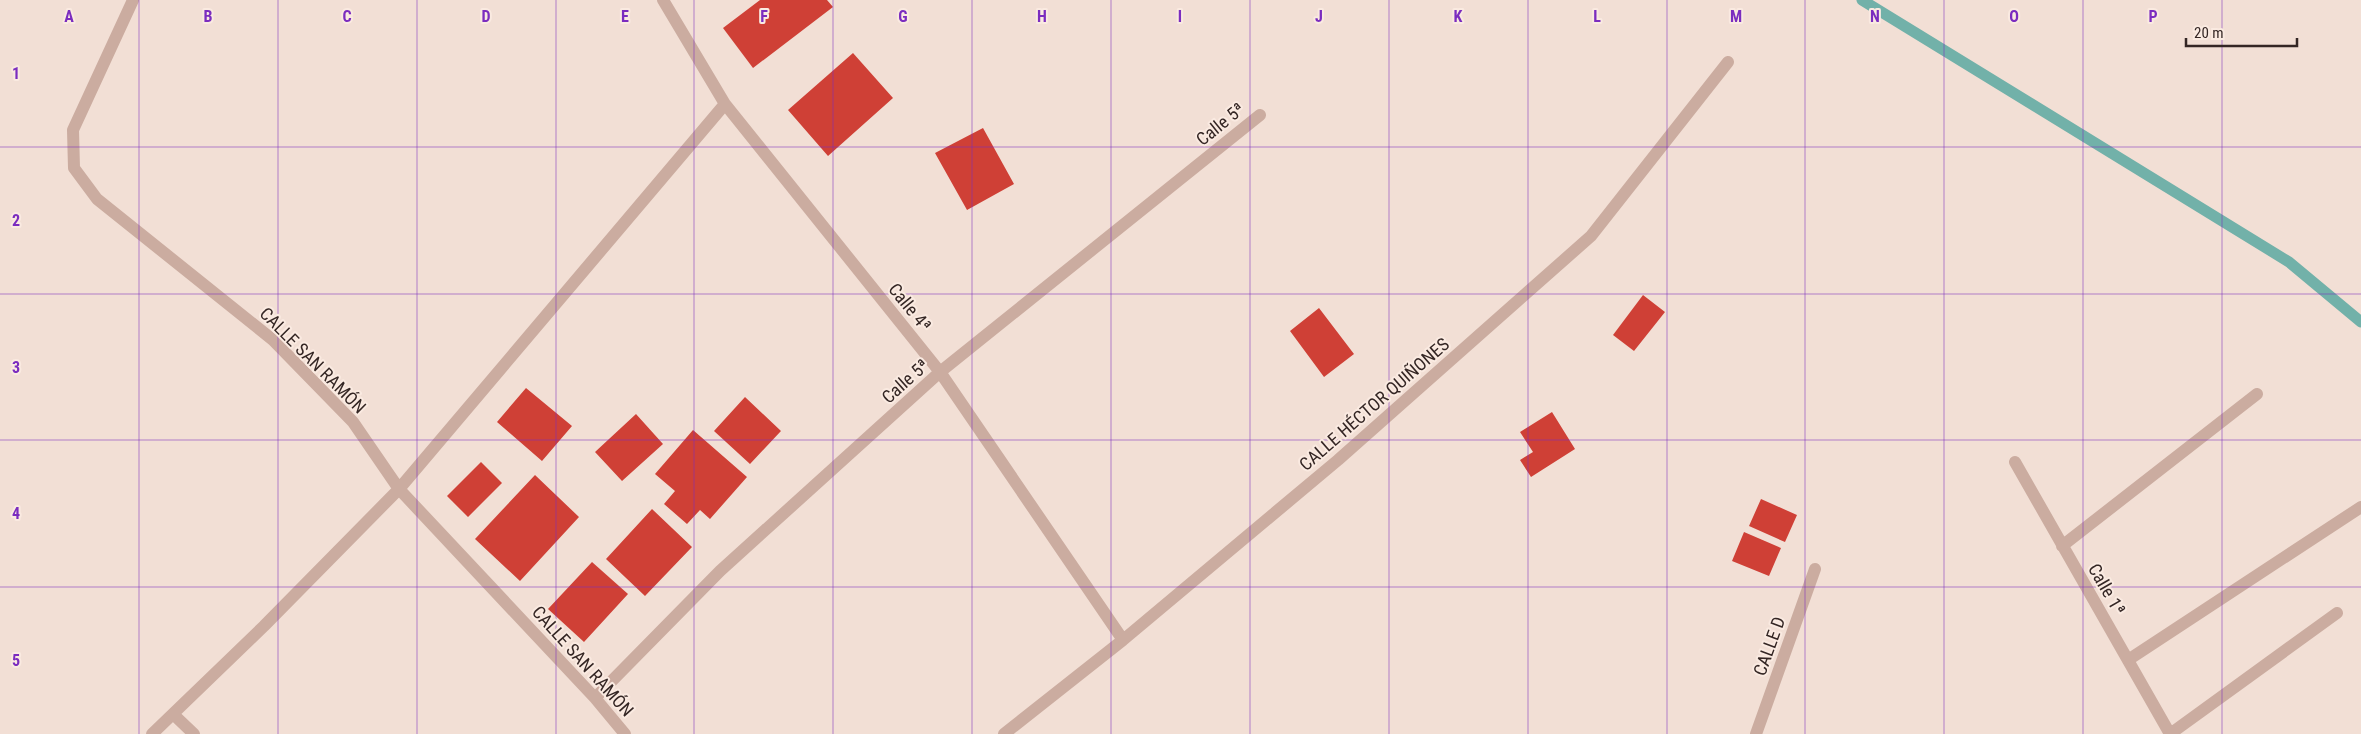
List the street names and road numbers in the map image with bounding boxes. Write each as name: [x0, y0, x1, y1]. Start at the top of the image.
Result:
street label: Calle 5ª: [1192, 98, 1248, 150]
street label: Calle 4ª: [884, 279, 936, 335]
street label: CALLE SAN RAMÓN: [256, 303, 370, 417]
street label: CALLE HÉCTOR QUIÑONES: [1295, 333, 1453, 475]
street label: Calle 5ª: [877, 355, 933, 407]
street label: Calle 1ª: [2084, 560, 2130, 618]
street label: CALLE SAN RAMÓN: [528, 601, 638, 721]
street label: CALLE D: [1749, 614, 1789, 678]

